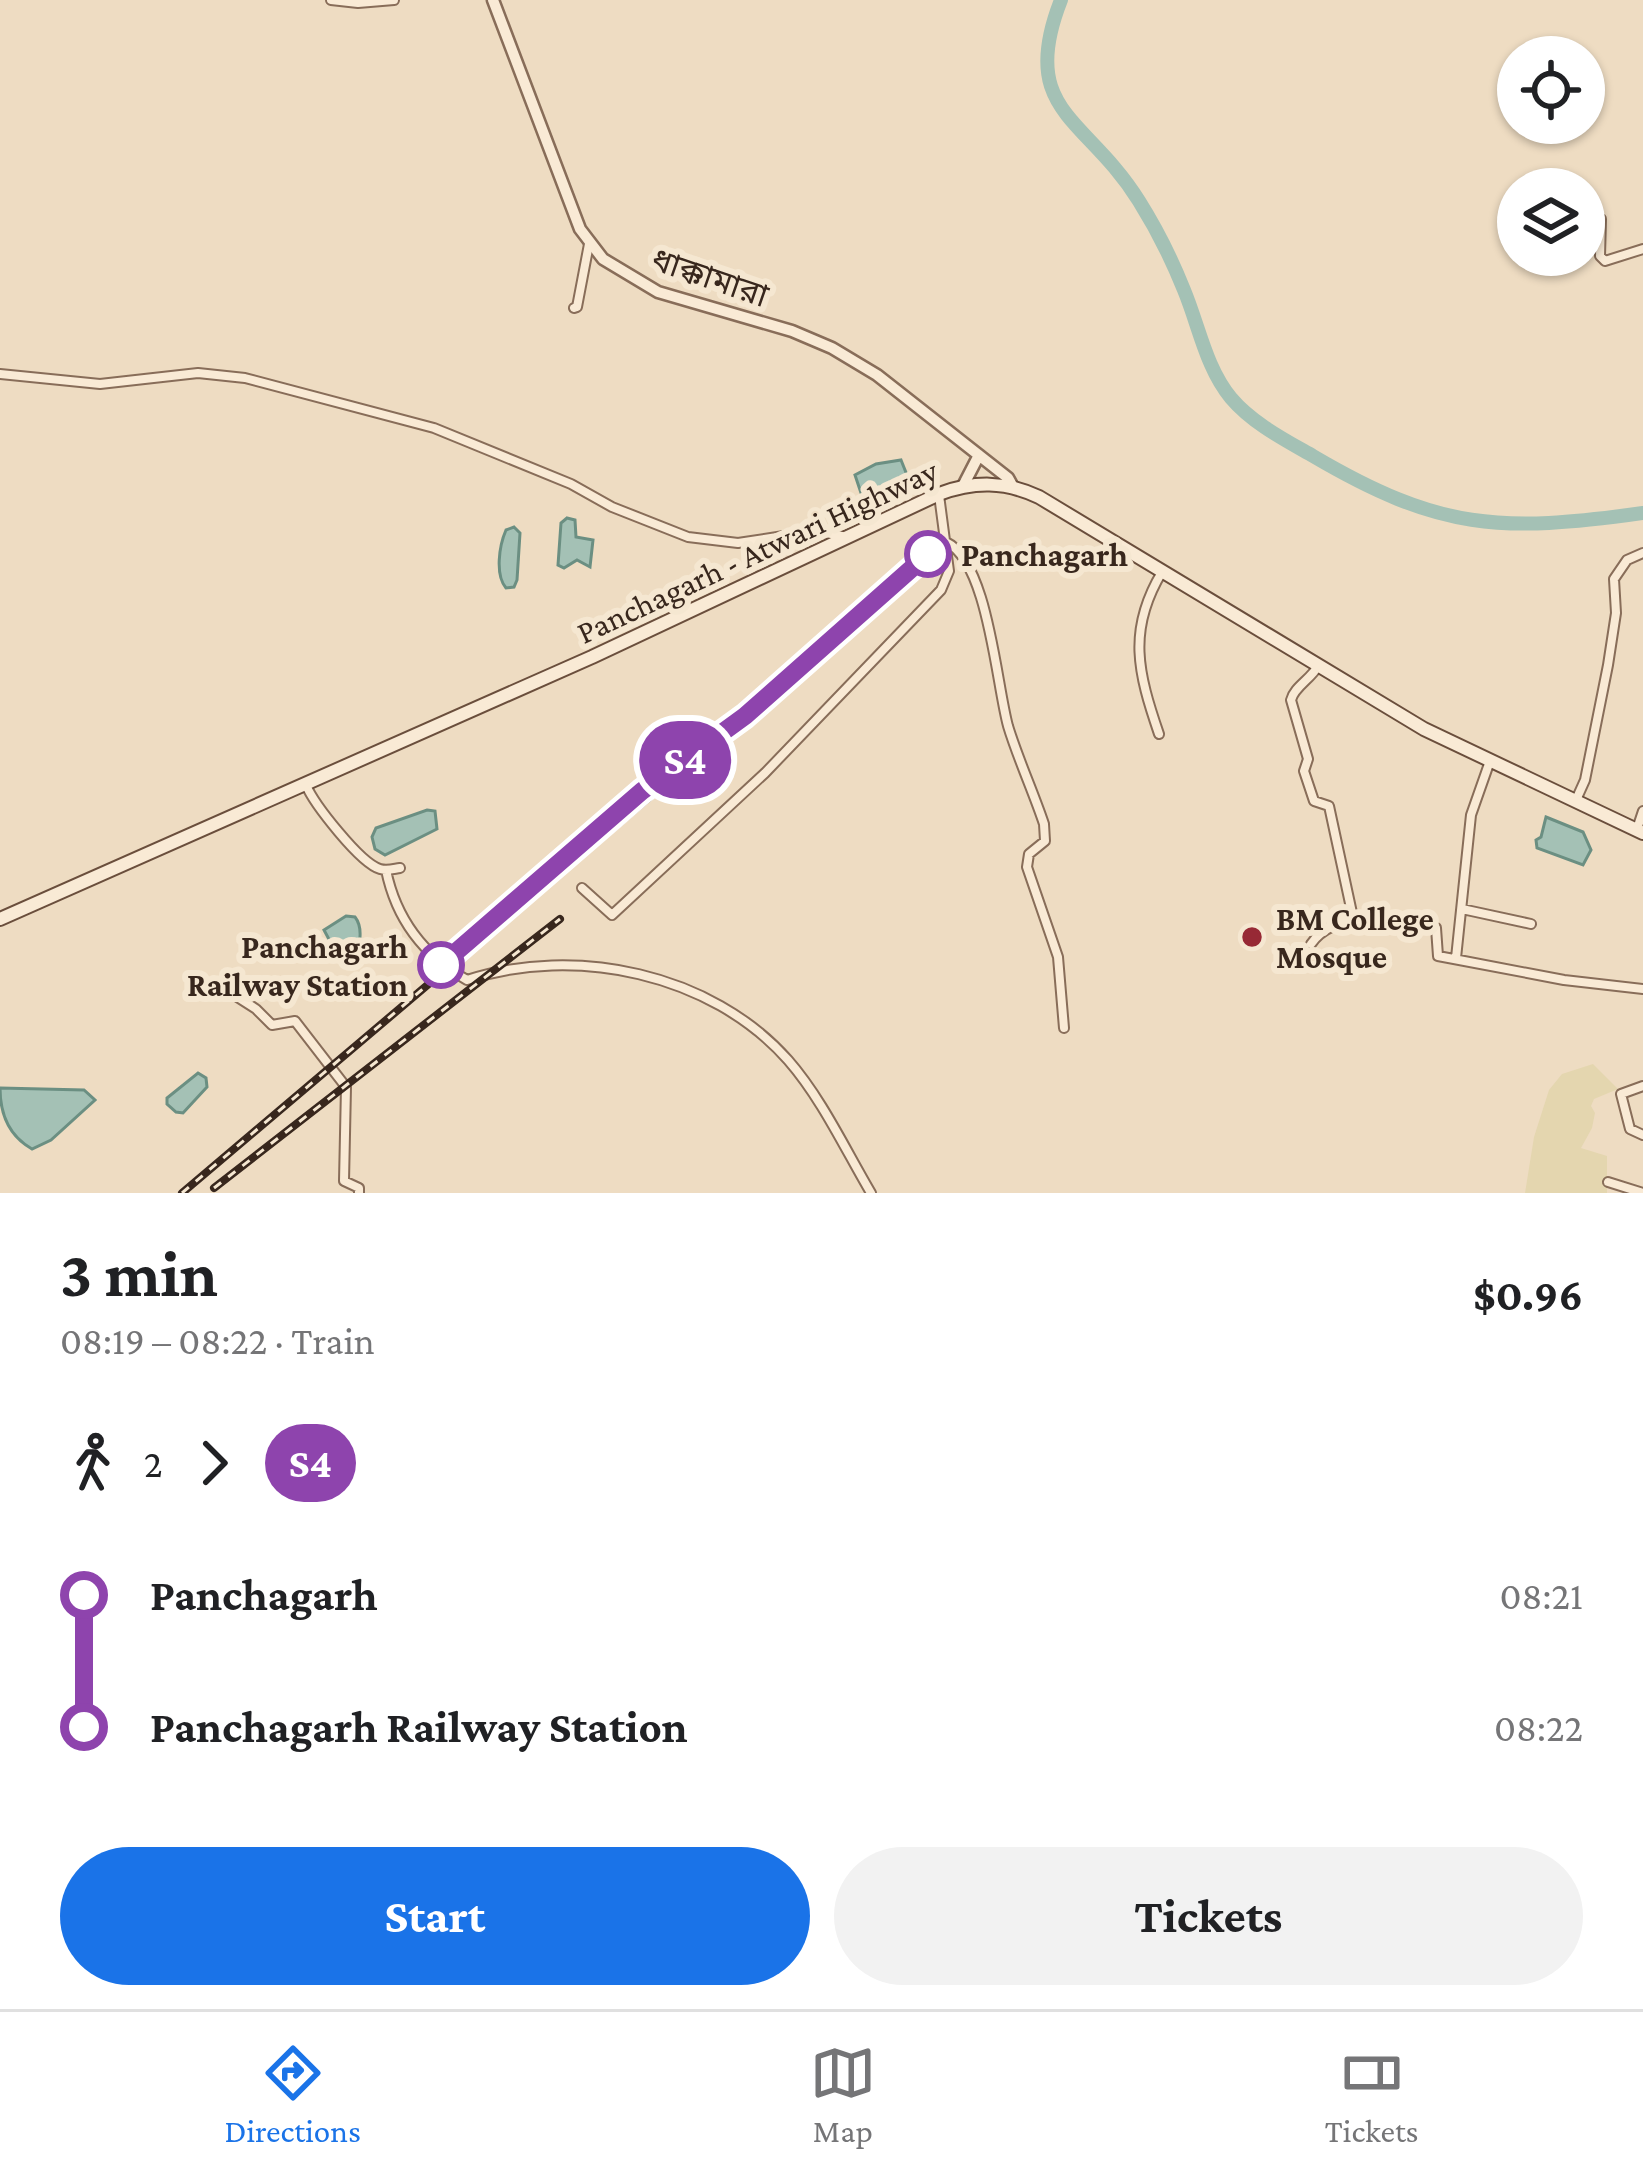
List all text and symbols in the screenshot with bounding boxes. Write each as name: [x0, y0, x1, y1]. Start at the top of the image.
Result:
map controls: [1497, 36, 1605, 276]
button: locate: [1497, 36, 1605, 144]
button: layers: [1497, 168, 1605, 276]
street label: ধাক্কামারা: [647, 240, 774, 315]
street label: Panchagarh - Atwari Highway: [571, 451, 944, 651]
marker: Panchagarh: [906, 532, 950, 576]
place label: Panchagarh: [961, 536, 1128, 573]
line badge: S4: [631, 721, 739, 799]
text: S4: [663, 736, 707, 783]
place label: BM College Mosque: [1276, 900, 1434, 975]
marker: BM College Mosque: [1239, 924, 1265, 950]
place label: Panchagarh Railway Station: [187, 928, 408, 1003]
marker: Panchagarh Railway Station: [419, 943, 463, 987]
text: 3 min: [60, 1237, 218, 1310]
text: $0.96: [1473, 1270, 1583, 1320]
text: 08:19 – 08:22 · Train: [60, 1319, 375, 1362]
icon: walk: [60, 1430, 126, 1496]
icon: forward: [181, 1430, 247, 1496]
text: S4: [289, 1439, 332, 1486]
text: 2: [144, 1442, 163, 1485]
text: Panchagarh: [150, 1570, 378, 1620]
text: 08:21: [1500, 1574, 1583, 1617]
text: Panchagarh Railway Station: [150, 1702, 688, 1752]
text: 08:22: [1494, 1706, 1583, 1749]
button: Start: [60, 1847, 810, 1985]
button: Tickets: [834, 1847, 1583, 1985]
tab: Directions: [224, 2040, 361, 2149]
tab: Map: [810, 2040, 876, 2149]
tab: Tickets: [1325, 2040, 1419, 2149]

